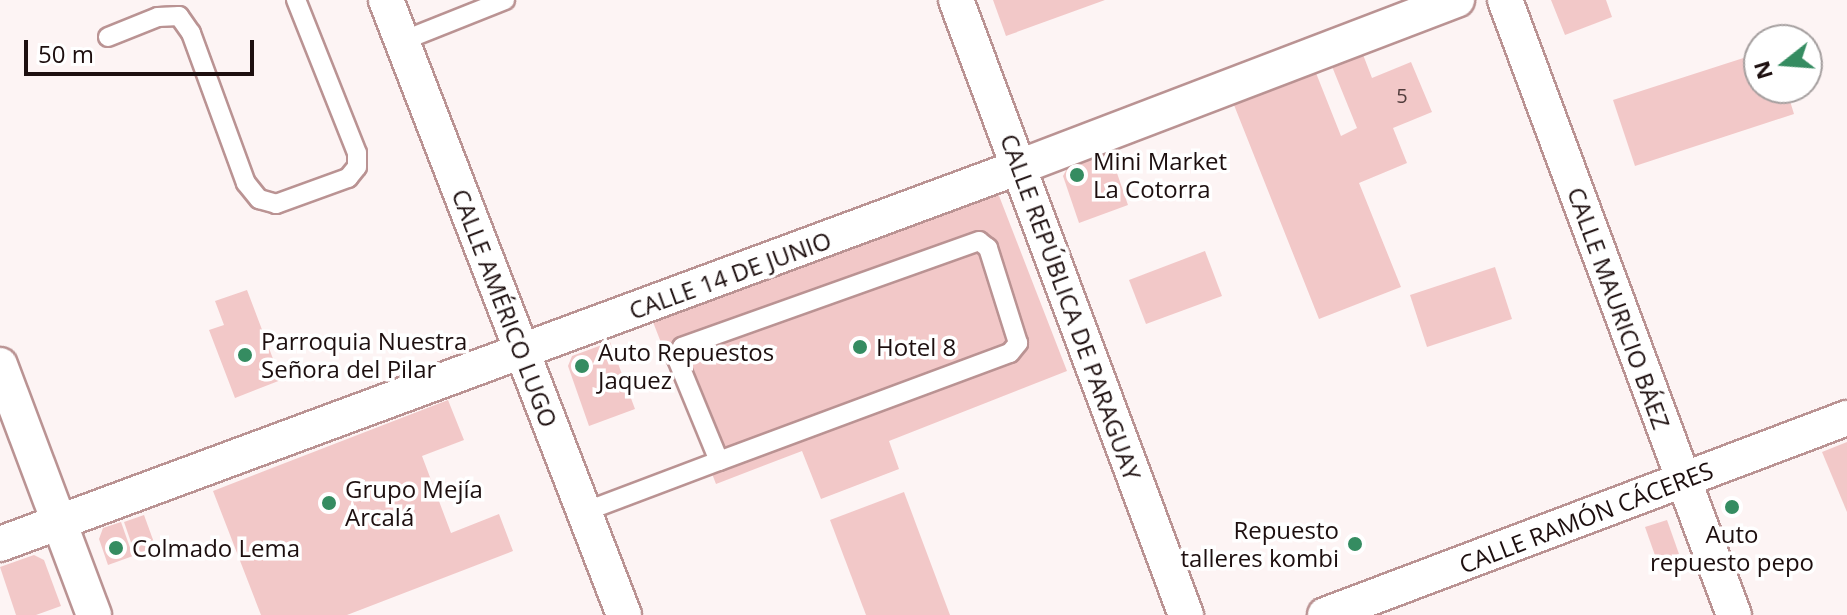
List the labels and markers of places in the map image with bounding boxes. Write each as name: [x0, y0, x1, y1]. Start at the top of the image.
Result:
place label: Mini Market La Cotorra: [1093, 147, 1227, 203]
marker: Mini Market La Cotorra: [1068, 166, 1086, 184]
place label: Parroquia Nuestra Señora del Pilar: [261, 327, 467, 383]
place label: Hotel 8: [876, 333, 956, 361]
place label: Auto Repuestos Jaquez: [598, 338, 774, 394]
marker: Hotel 8: [851, 338, 869, 356]
marker: Parroquia Nuestra Señora del Pilar: [236, 346, 254, 364]
marker: Auto Repuestos Jaquez: [573, 357, 591, 375]
place label: Grupo Mejía Arcalá: [345, 475, 483, 531]
marker: Grupo Mejía Arcalá: [320, 494, 338, 512]
marker: Auto repuesto pepo: [1723, 498, 1741, 516]
place label: Repuesto talleres kombi: [1181, 516, 1339, 572]
place label: Auto repuesto pepo: [1650, 520, 1814, 576]
place label: Colmado Lema: [132, 534, 300, 562]
marker: Repuesto talleres kombi: [1346, 535, 1364, 553]
marker: Colmado Lema: [107, 539, 125, 557]

